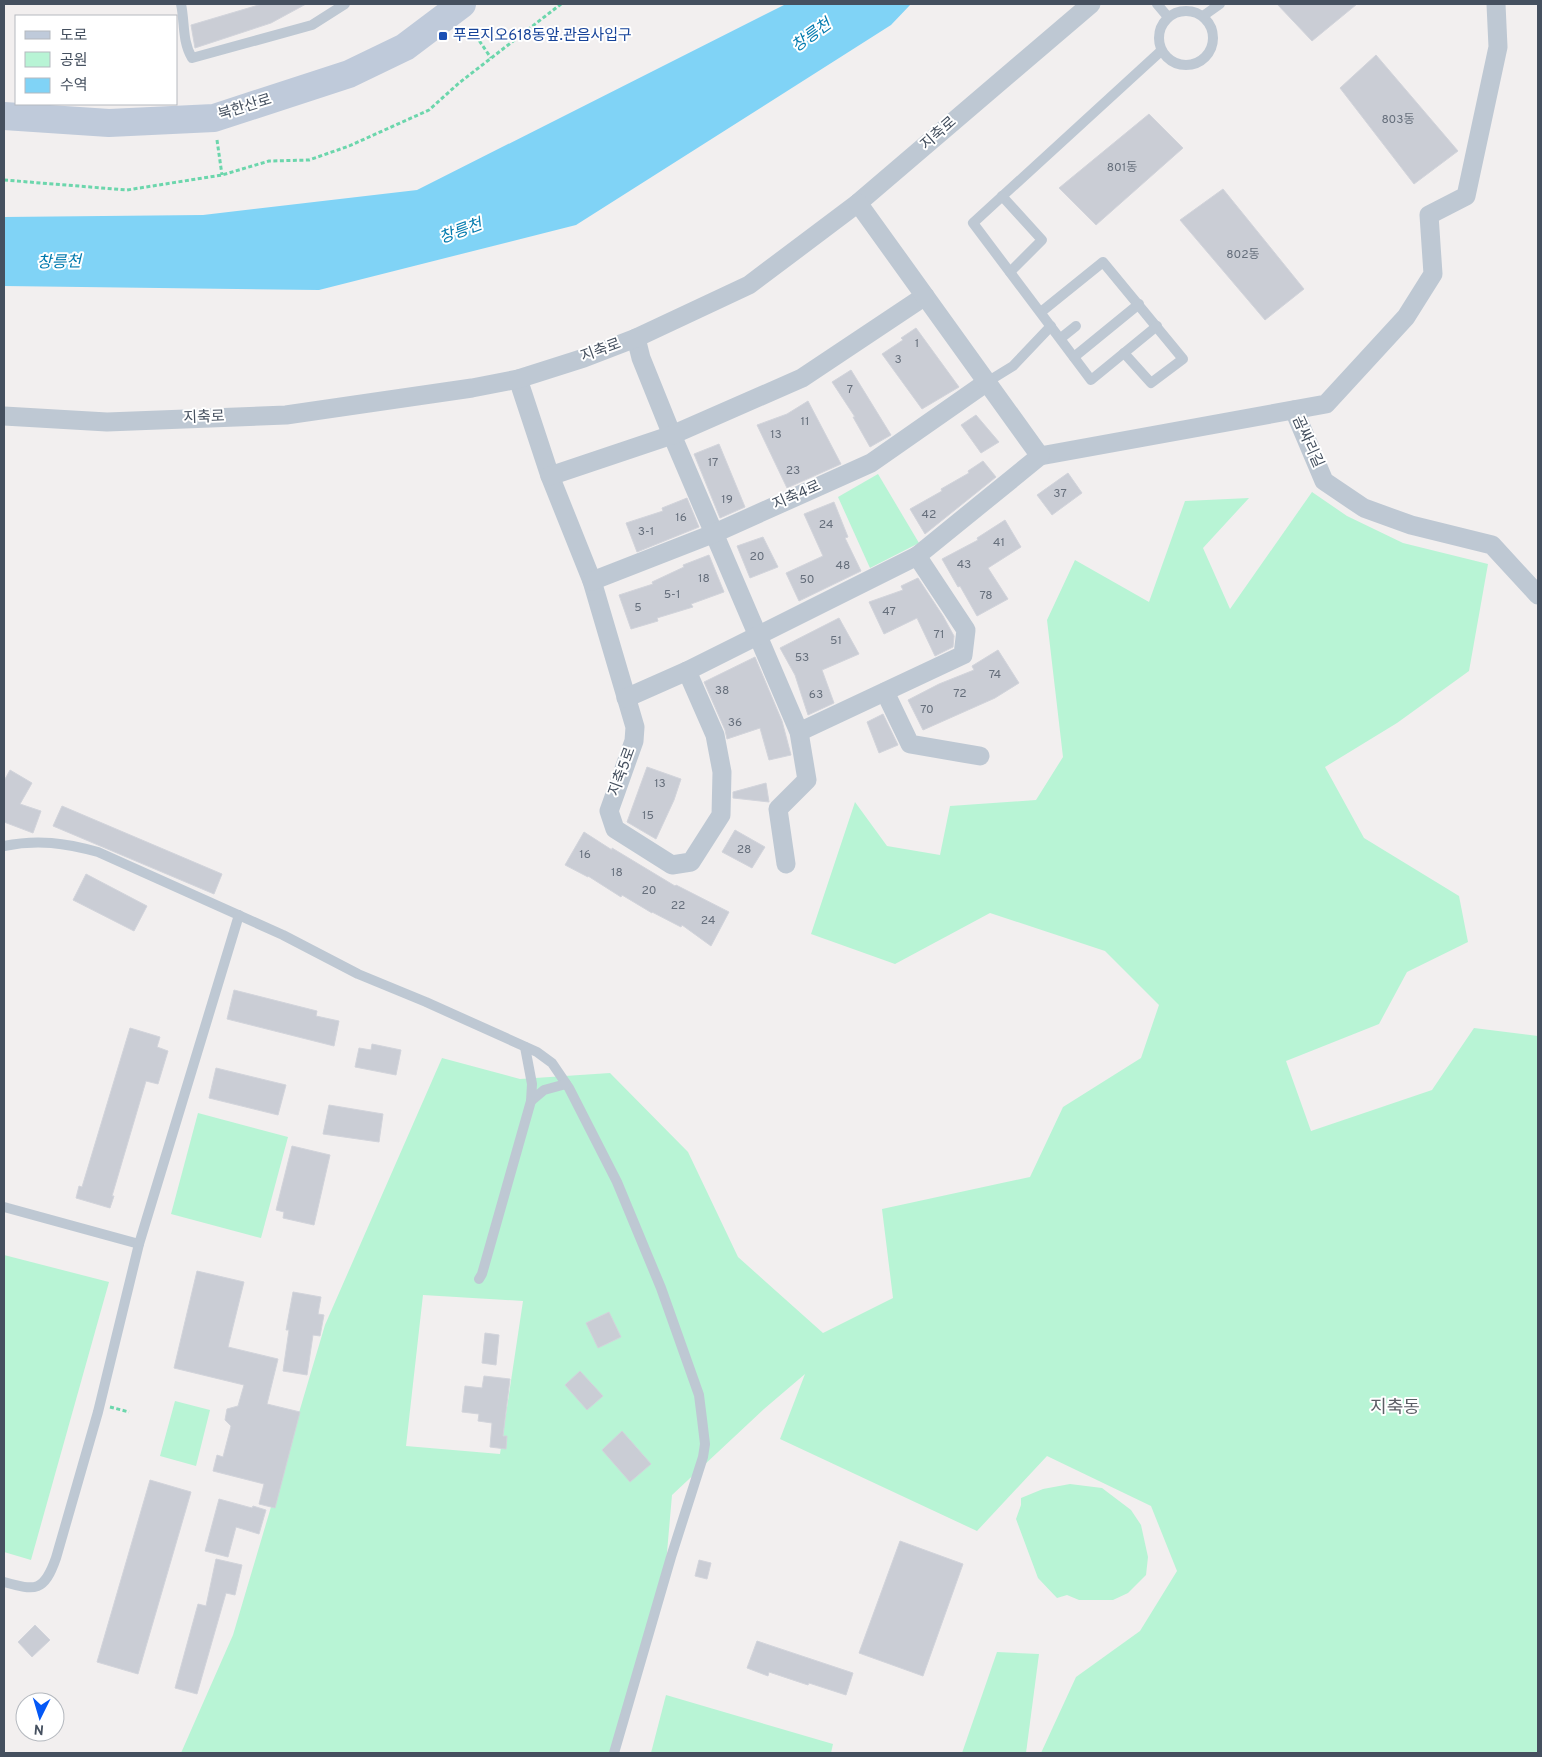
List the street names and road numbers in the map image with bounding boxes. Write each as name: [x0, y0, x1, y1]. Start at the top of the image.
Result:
street label: 북한산로: [216, 91, 274, 125]
street label: 지축로: [917, 113, 961, 155]
street label: 지축로: [578, 335, 624, 367]
street label: 지축로: [183, 408, 225, 428]
street label: 곰싸리길: [1287, 413, 1327, 471]
street label: 지축4로: [770, 477, 824, 515]
street label: 지축5로: [605, 745, 641, 799]

